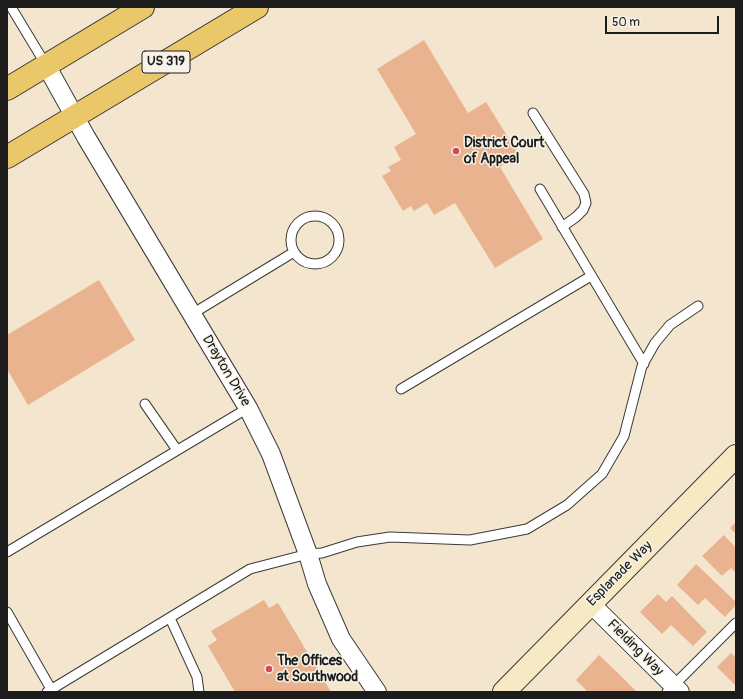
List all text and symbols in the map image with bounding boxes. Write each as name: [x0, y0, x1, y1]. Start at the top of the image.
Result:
scale bar: [607, 8, 721, 34]
text: 50 m: [612, 15, 640, 30]
road number: US 319: [142, 51, 190, 73]
place label: District Court of Appeal: [464, 135, 544, 168]
marker: District Court of Appeal: [451, 146, 461, 156]
street label: Drayton Drive: [198, 332, 254, 410]
street label: Esplanade Way: [584, 538, 656, 610]
street label: Fielding Way: [603, 616, 667, 680]
place label: The Offices at Southwood: [277, 653, 358, 686]
marker: The Offices at Southwood: [264, 664, 274, 674]

